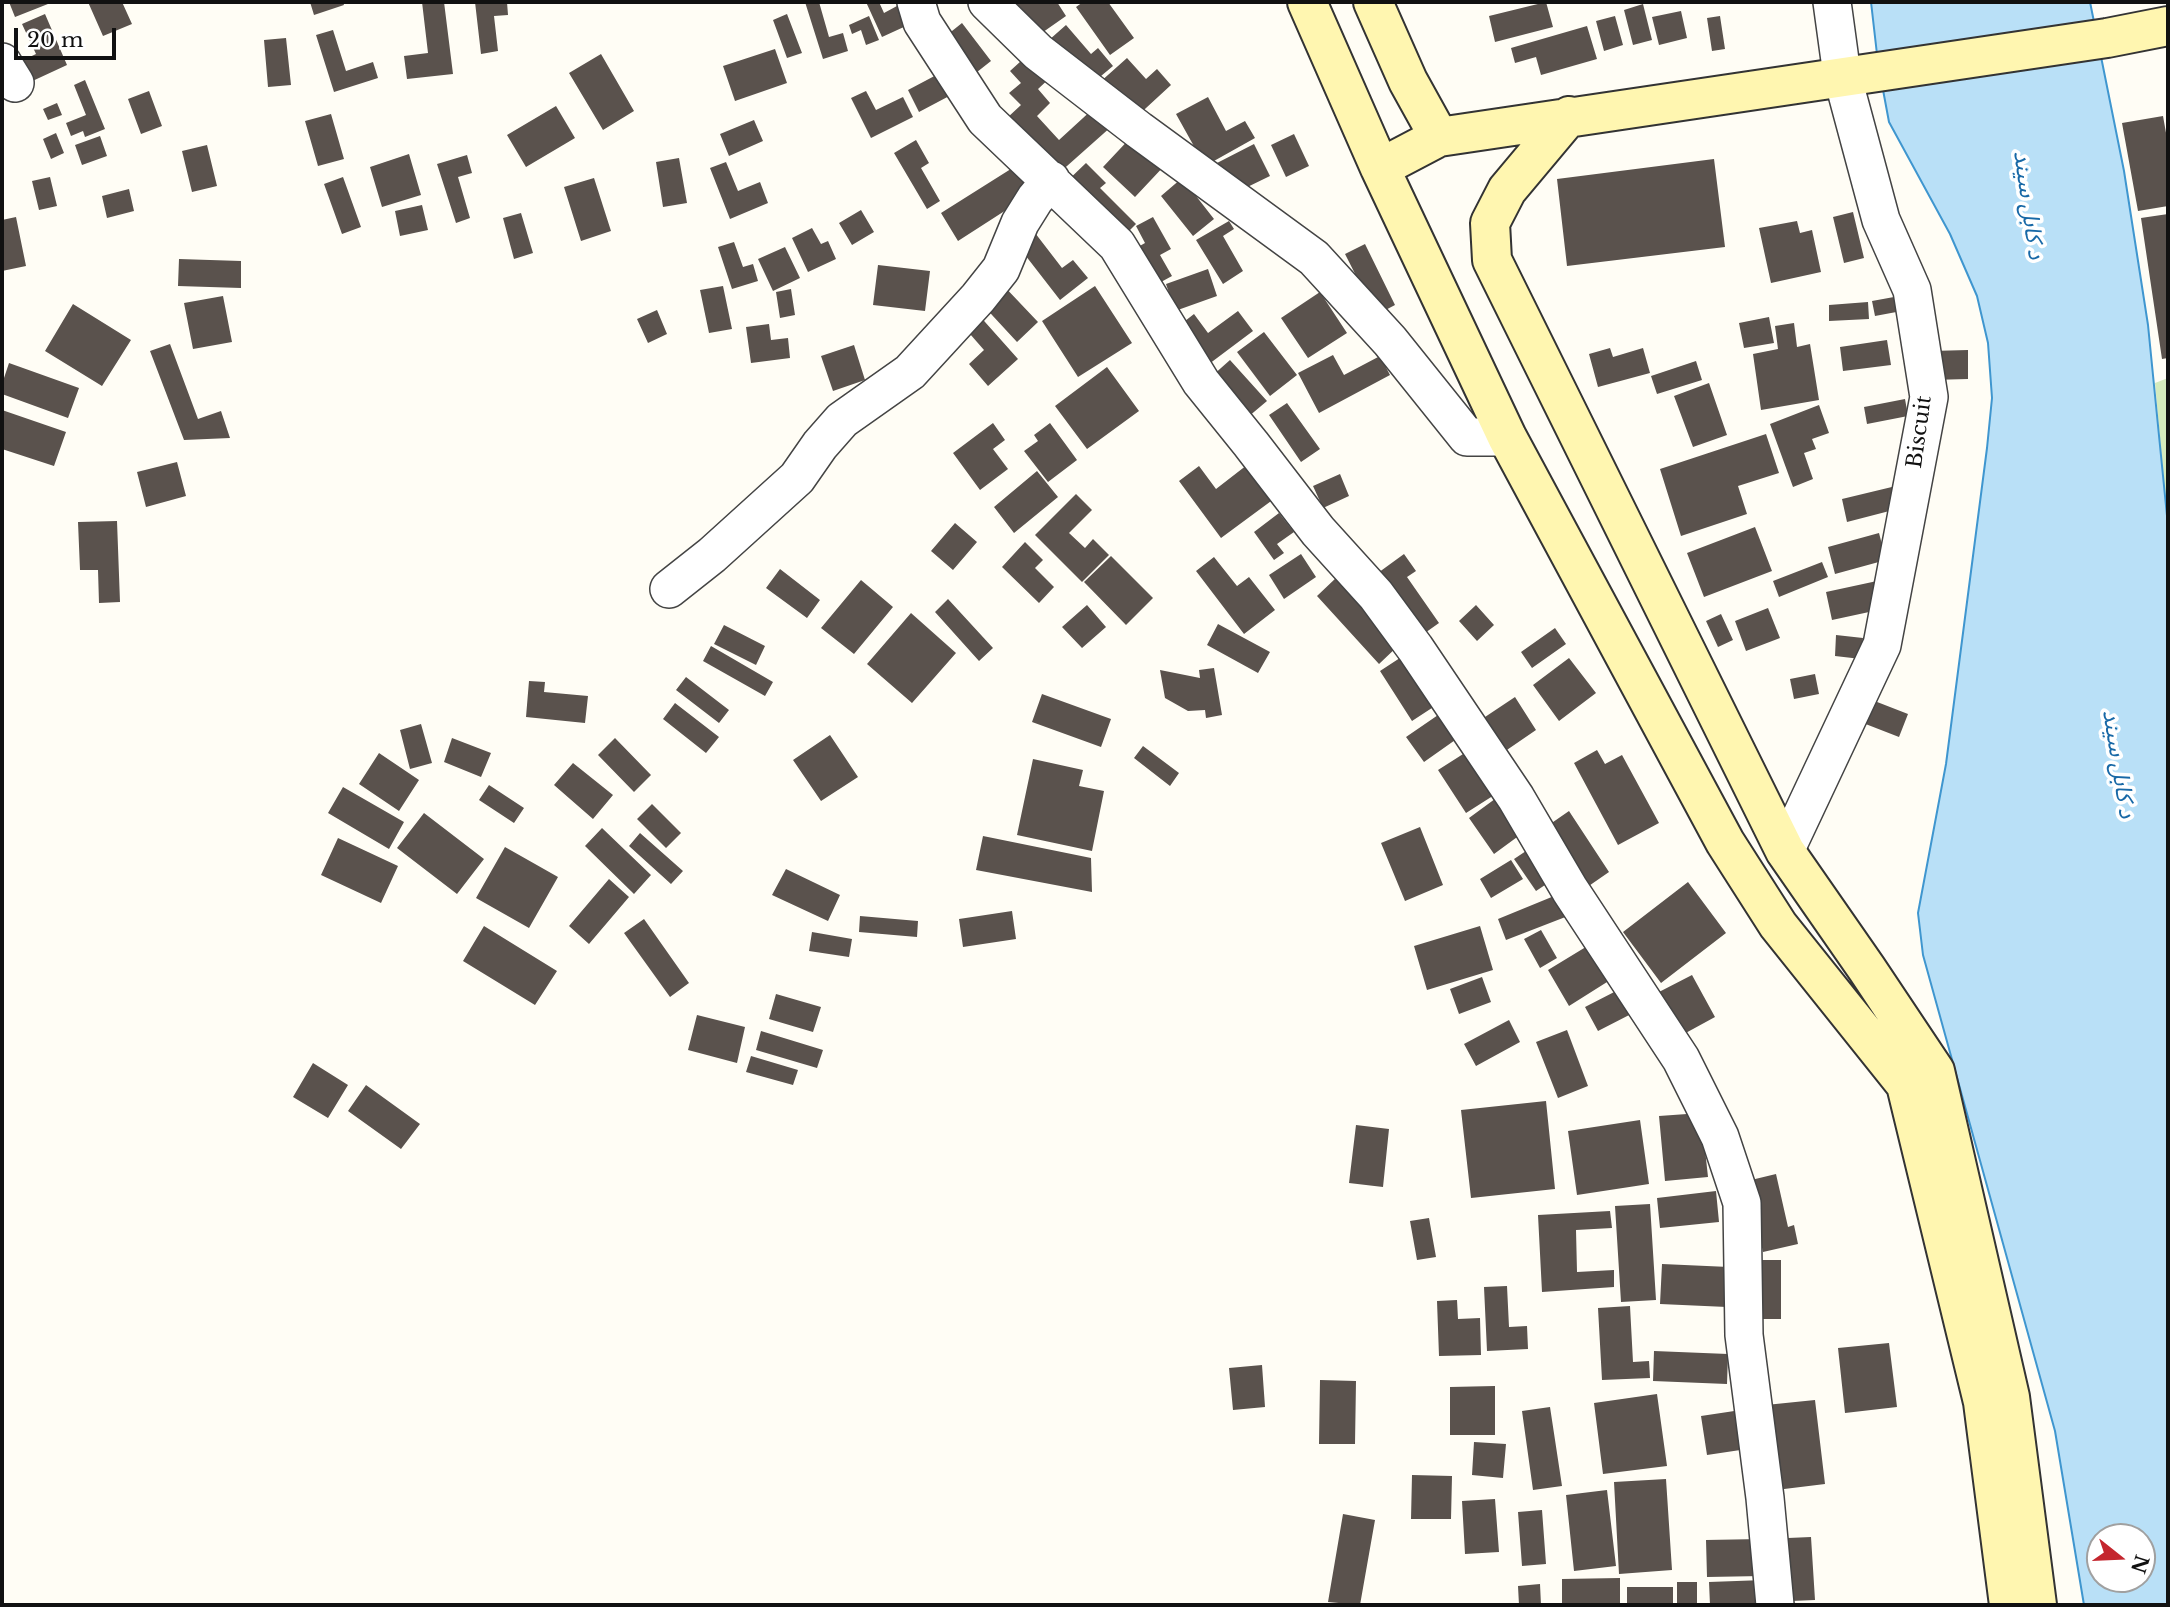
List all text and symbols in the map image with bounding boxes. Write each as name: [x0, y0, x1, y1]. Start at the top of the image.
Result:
scale bar: [18, 14, 119, 58]
text: 20 m: [27, 27, 84, 53]
water label: د کابل سيند: [2007, 149, 2049, 261]
street label: Biscuit: [1902, 394, 1938, 470]
water label: د کابل سيند: [2096, 708, 2140, 820]
north arrow: [2086, 1523, 2156, 1593]
text: N: [2126, 1552, 2153, 1576]

